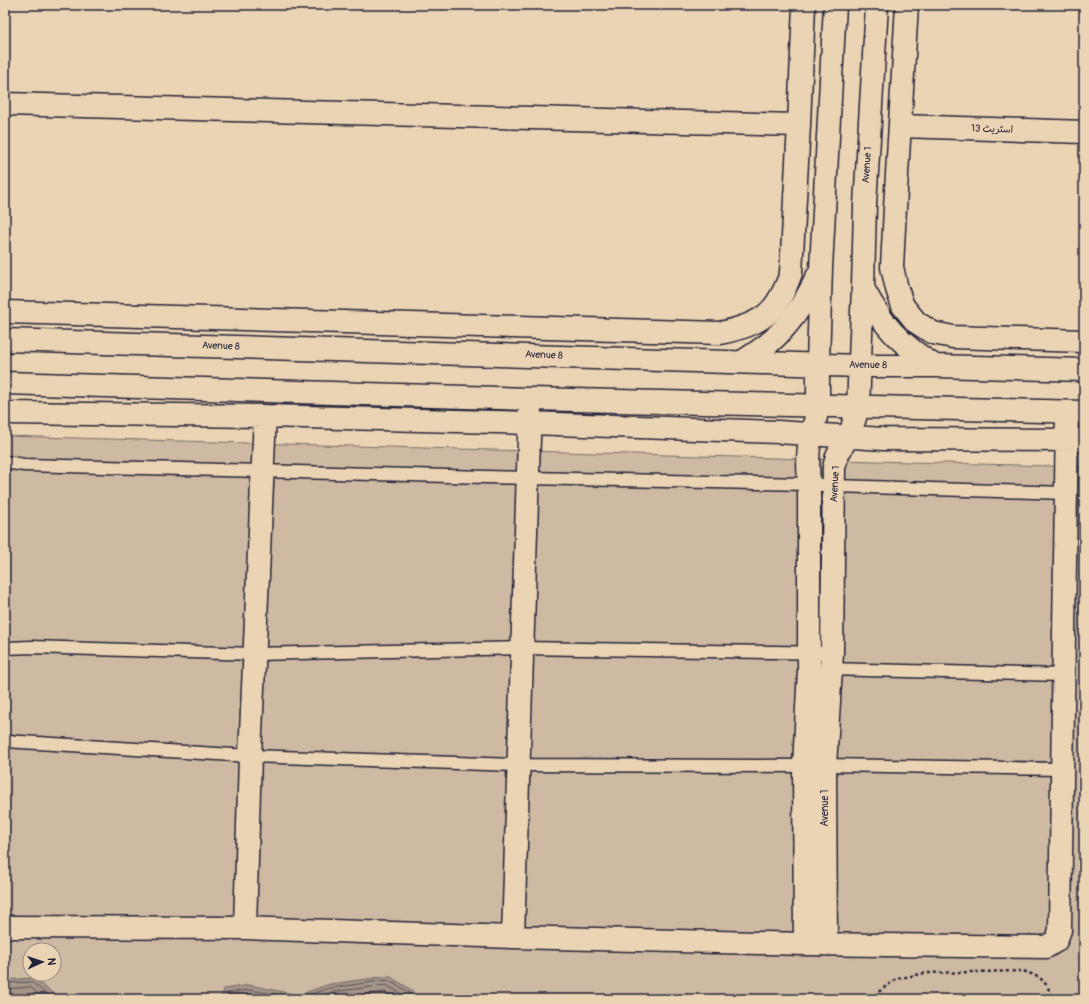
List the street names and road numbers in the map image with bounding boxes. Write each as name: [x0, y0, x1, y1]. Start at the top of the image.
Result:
street label: اسٹریٹ 13: [971, 122, 1013, 136]
street label: Avenue 1: [860, 146, 874, 184]
street label: Avenue 8: [202, 339, 240, 353]
street label: Avenue 8: [525, 348, 563, 362]
street label: Avenue 8: [849, 359, 887, 371]
street label: Avenue 1: [828, 465, 842, 503]
street label: Avenue 1: [819, 790, 831, 826]

